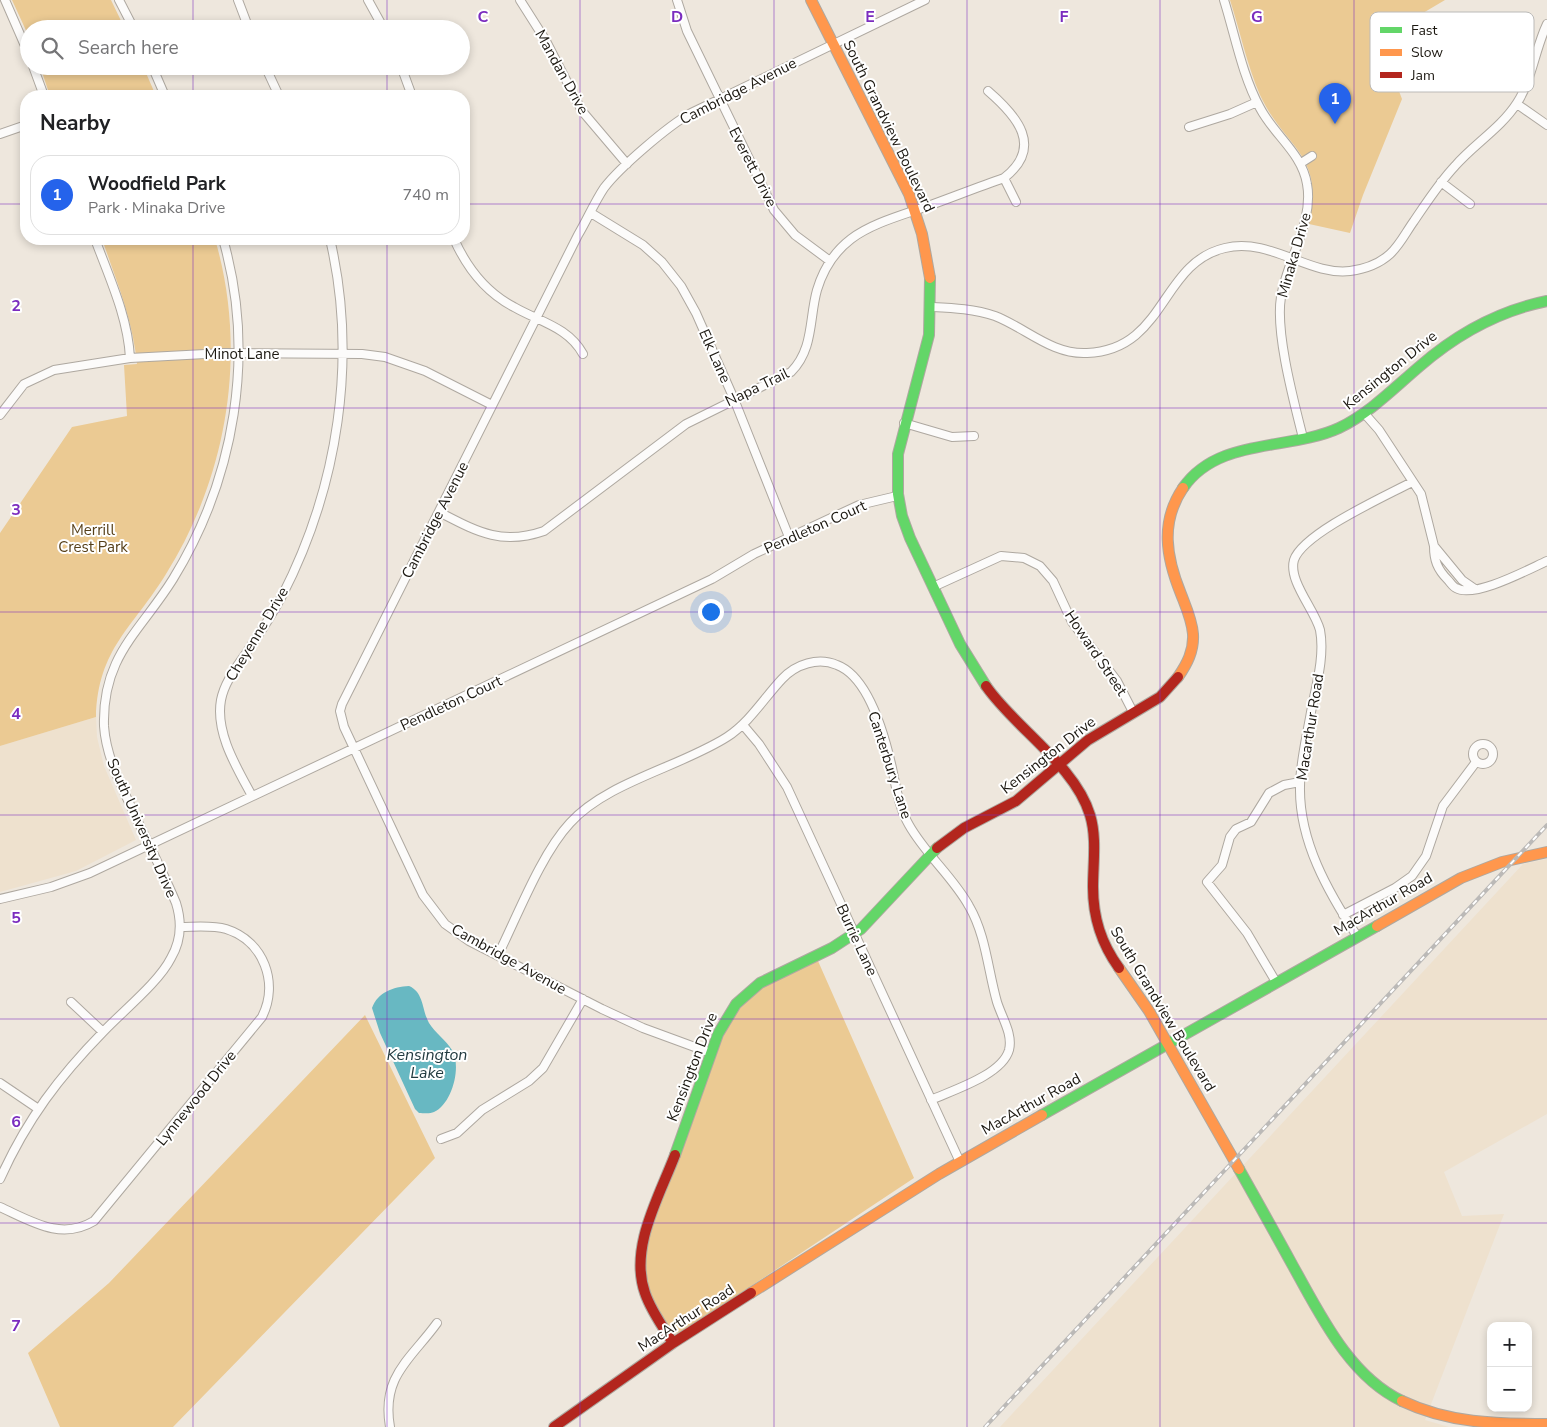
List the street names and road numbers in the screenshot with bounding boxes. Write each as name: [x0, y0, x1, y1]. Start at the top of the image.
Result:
street label: Mandan Drive: [530, 26, 594, 118]
street label: South Grandview Boulevard: [839, 37, 939, 215]
street label: Cambridge Avenue: [676, 53, 800, 129]
street label: Everett Drive: [724, 124, 782, 210]
street label: Minaka Drive: [1272, 210, 1316, 300]
street label: Elk Lane: [694, 326, 736, 386]
street label: Kensington Drive: [1339, 326, 1441, 414]
street label: Minot Lane: [205, 344, 279, 364]
street label: Napa Trail: [722, 363, 793, 411]
street label: Cambridge Avenue: [397, 458, 473, 582]
street label: Pendleton Court: [761, 495, 870, 559]
street label: Cheyenne Drive: [221, 583, 293, 685]
street label: Howard Street: [1060, 606, 1132, 700]
street label: Pendleton Court: [397, 670, 506, 735]
street label: Macarthur Road: [1292, 672, 1328, 782]
street label: Canterbury Lane: [863, 709, 917, 821]
street label: Kensington Drive: [996, 712, 1100, 798]
street label: South University Drive: [102, 755, 182, 901]
street label: MacArthur Road: [1330, 868, 1436, 940]
street label: Burrie Lane: [832, 901, 882, 979]
street label: Cambridge Avenue: [448, 919, 570, 999]
street label: South Grandview Boulevard: [1106, 923, 1220, 1095]
street label: Kensington Drive: [662, 1010, 722, 1124]
street label: Lynnewood Drive: [151, 1046, 241, 1150]
street label: MacArthur Road: [978, 1068, 1084, 1140]
street label: MacArthur Road: [634, 1279, 738, 1357]

